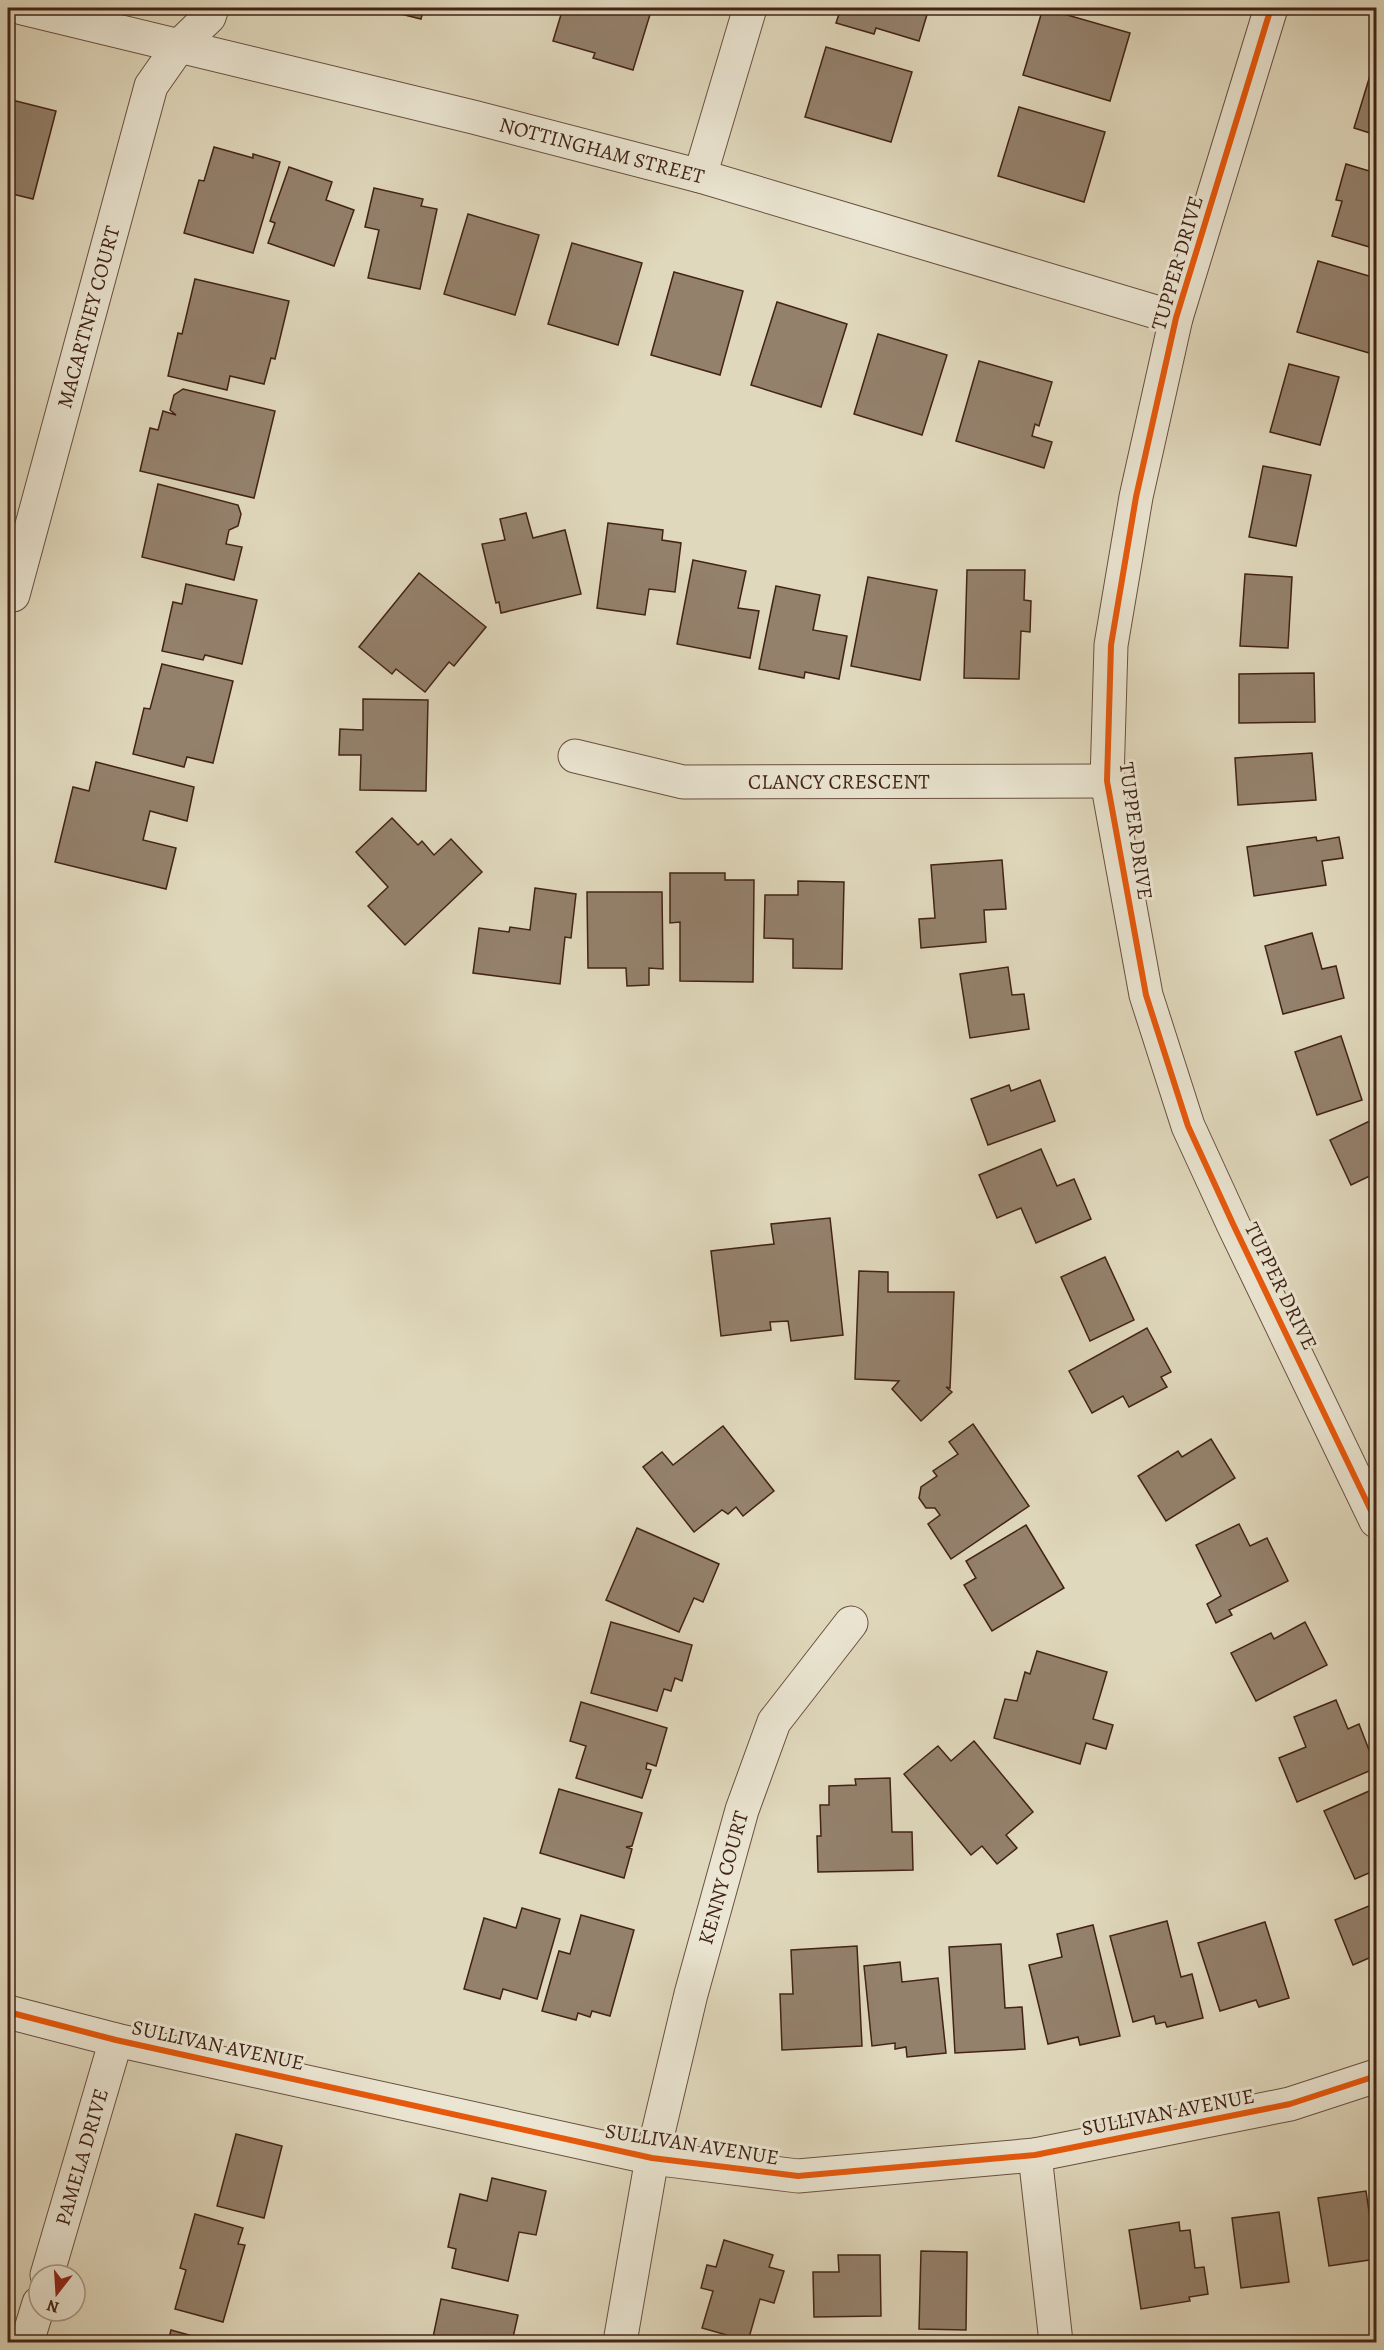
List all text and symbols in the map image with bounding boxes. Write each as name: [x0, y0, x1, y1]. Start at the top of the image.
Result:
street label: NOTTINGHAM STREET: [496, 110, 708, 191]
street label: TUPPER DRIVE: [1144, 192, 1210, 334]
street label: MACARTNEY COURT: [50, 222, 127, 411]
street label: TUPPER DRIVE: [1112, 760, 1160, 902]
street label: CLANCY CRESCENT: [748, 767, 930, 796]
street label: TUPPER DRIVE: [1238, 1218, 1324, 1354]
street label: KENNY COURT: [691, 1807, 755, 1948]
street label: SULLIVAN AVENUE: [129, 2013, 307, 2077]
street label: SULLIVAN AVENUE: [1079, 2082, 1257, 2142]
street label: PAMELA DRIVE: [48, 2085, 115, 2229]
street label: SULLIVAN AVENUE: [603, 2116, 781, 2172]
north arrow: [27, 2263, 87, 2323]
text: N: [44, 2294, 62, 2319]

